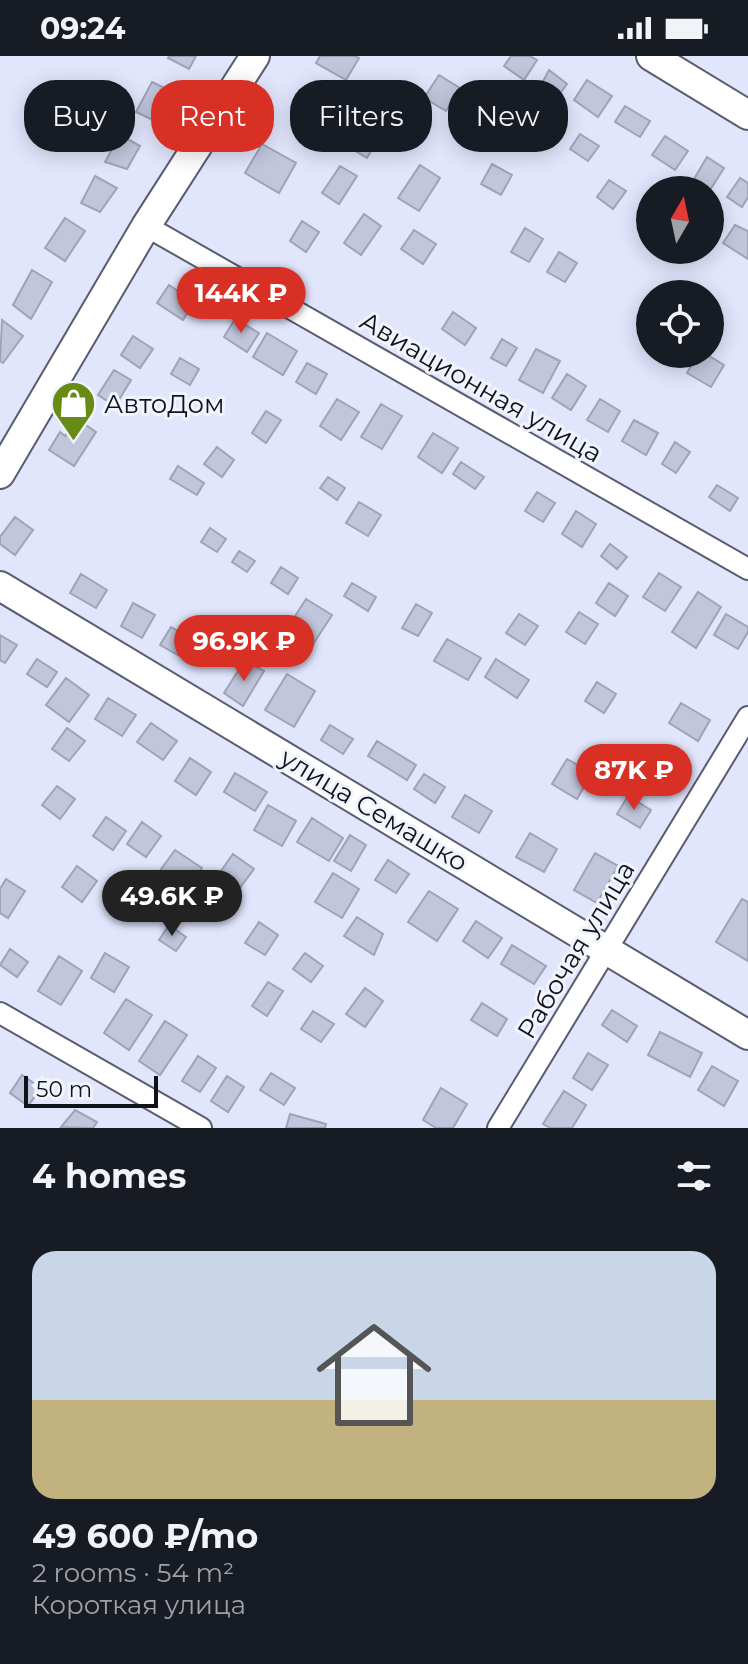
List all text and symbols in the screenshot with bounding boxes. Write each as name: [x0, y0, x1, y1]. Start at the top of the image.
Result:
text: 09:24: [40, 10, 125, 47]
chip: Buy: [24, 80, 135, 152]
chip: Rent: [151, 80, 274, 152]
chip: Filters: [290, 80, 432, 152]
chip: New: [448, 80, 568, 152]
north arrow: [636, 176, 724, 264]
map controls: [636, 176, 724, 368]
pin: 144K ₽: [176, 267, 306, 335]
text: 144K ₽: [195, 277, 287, 309]
button: locate: [636, 280, 724, 368]
street label: Авиационная улица: [354, 305, 608, 469]
shop icon: АвтоДом: [49, 380, 97, 443]
place label: АвтоДом: [104, 388, 225, 420]
pin: 96.9K ₽: [170, 615, 318, 683]
text: 96.9K ₽: [192, 625, 296, 657]
street label: улица Семашко: [274, 741, 474, 879]
pin: 87K ₽: [578, 744, 690, 812]
text: 87K ₽: [594, 754, 674, 786]
street label: Рабочая улица: [510, 855, 642, 1045]
pin: 49.6K ₽: [98, 870, 246, 938]
text: 49.6K ₽: [120, 880, 224, 912]
scale bar: [24, 1072, 158, 1108]
text: 50 m: [36, 1076, 92, 1103]
icon: filters: [672, 1154, 716, 1198]
text: 4 homes: [32, 1155, 186, 1197]
icon: home: [302, 1303, 446, 1447]
text: 49 600 ₽/mo: [32, 1515, 258, 1557]
text: 2 rooms · 54 m²: [32, 1557, 234, 1589]
text: Короткая улица: [32, 1589, 246, 1621]

